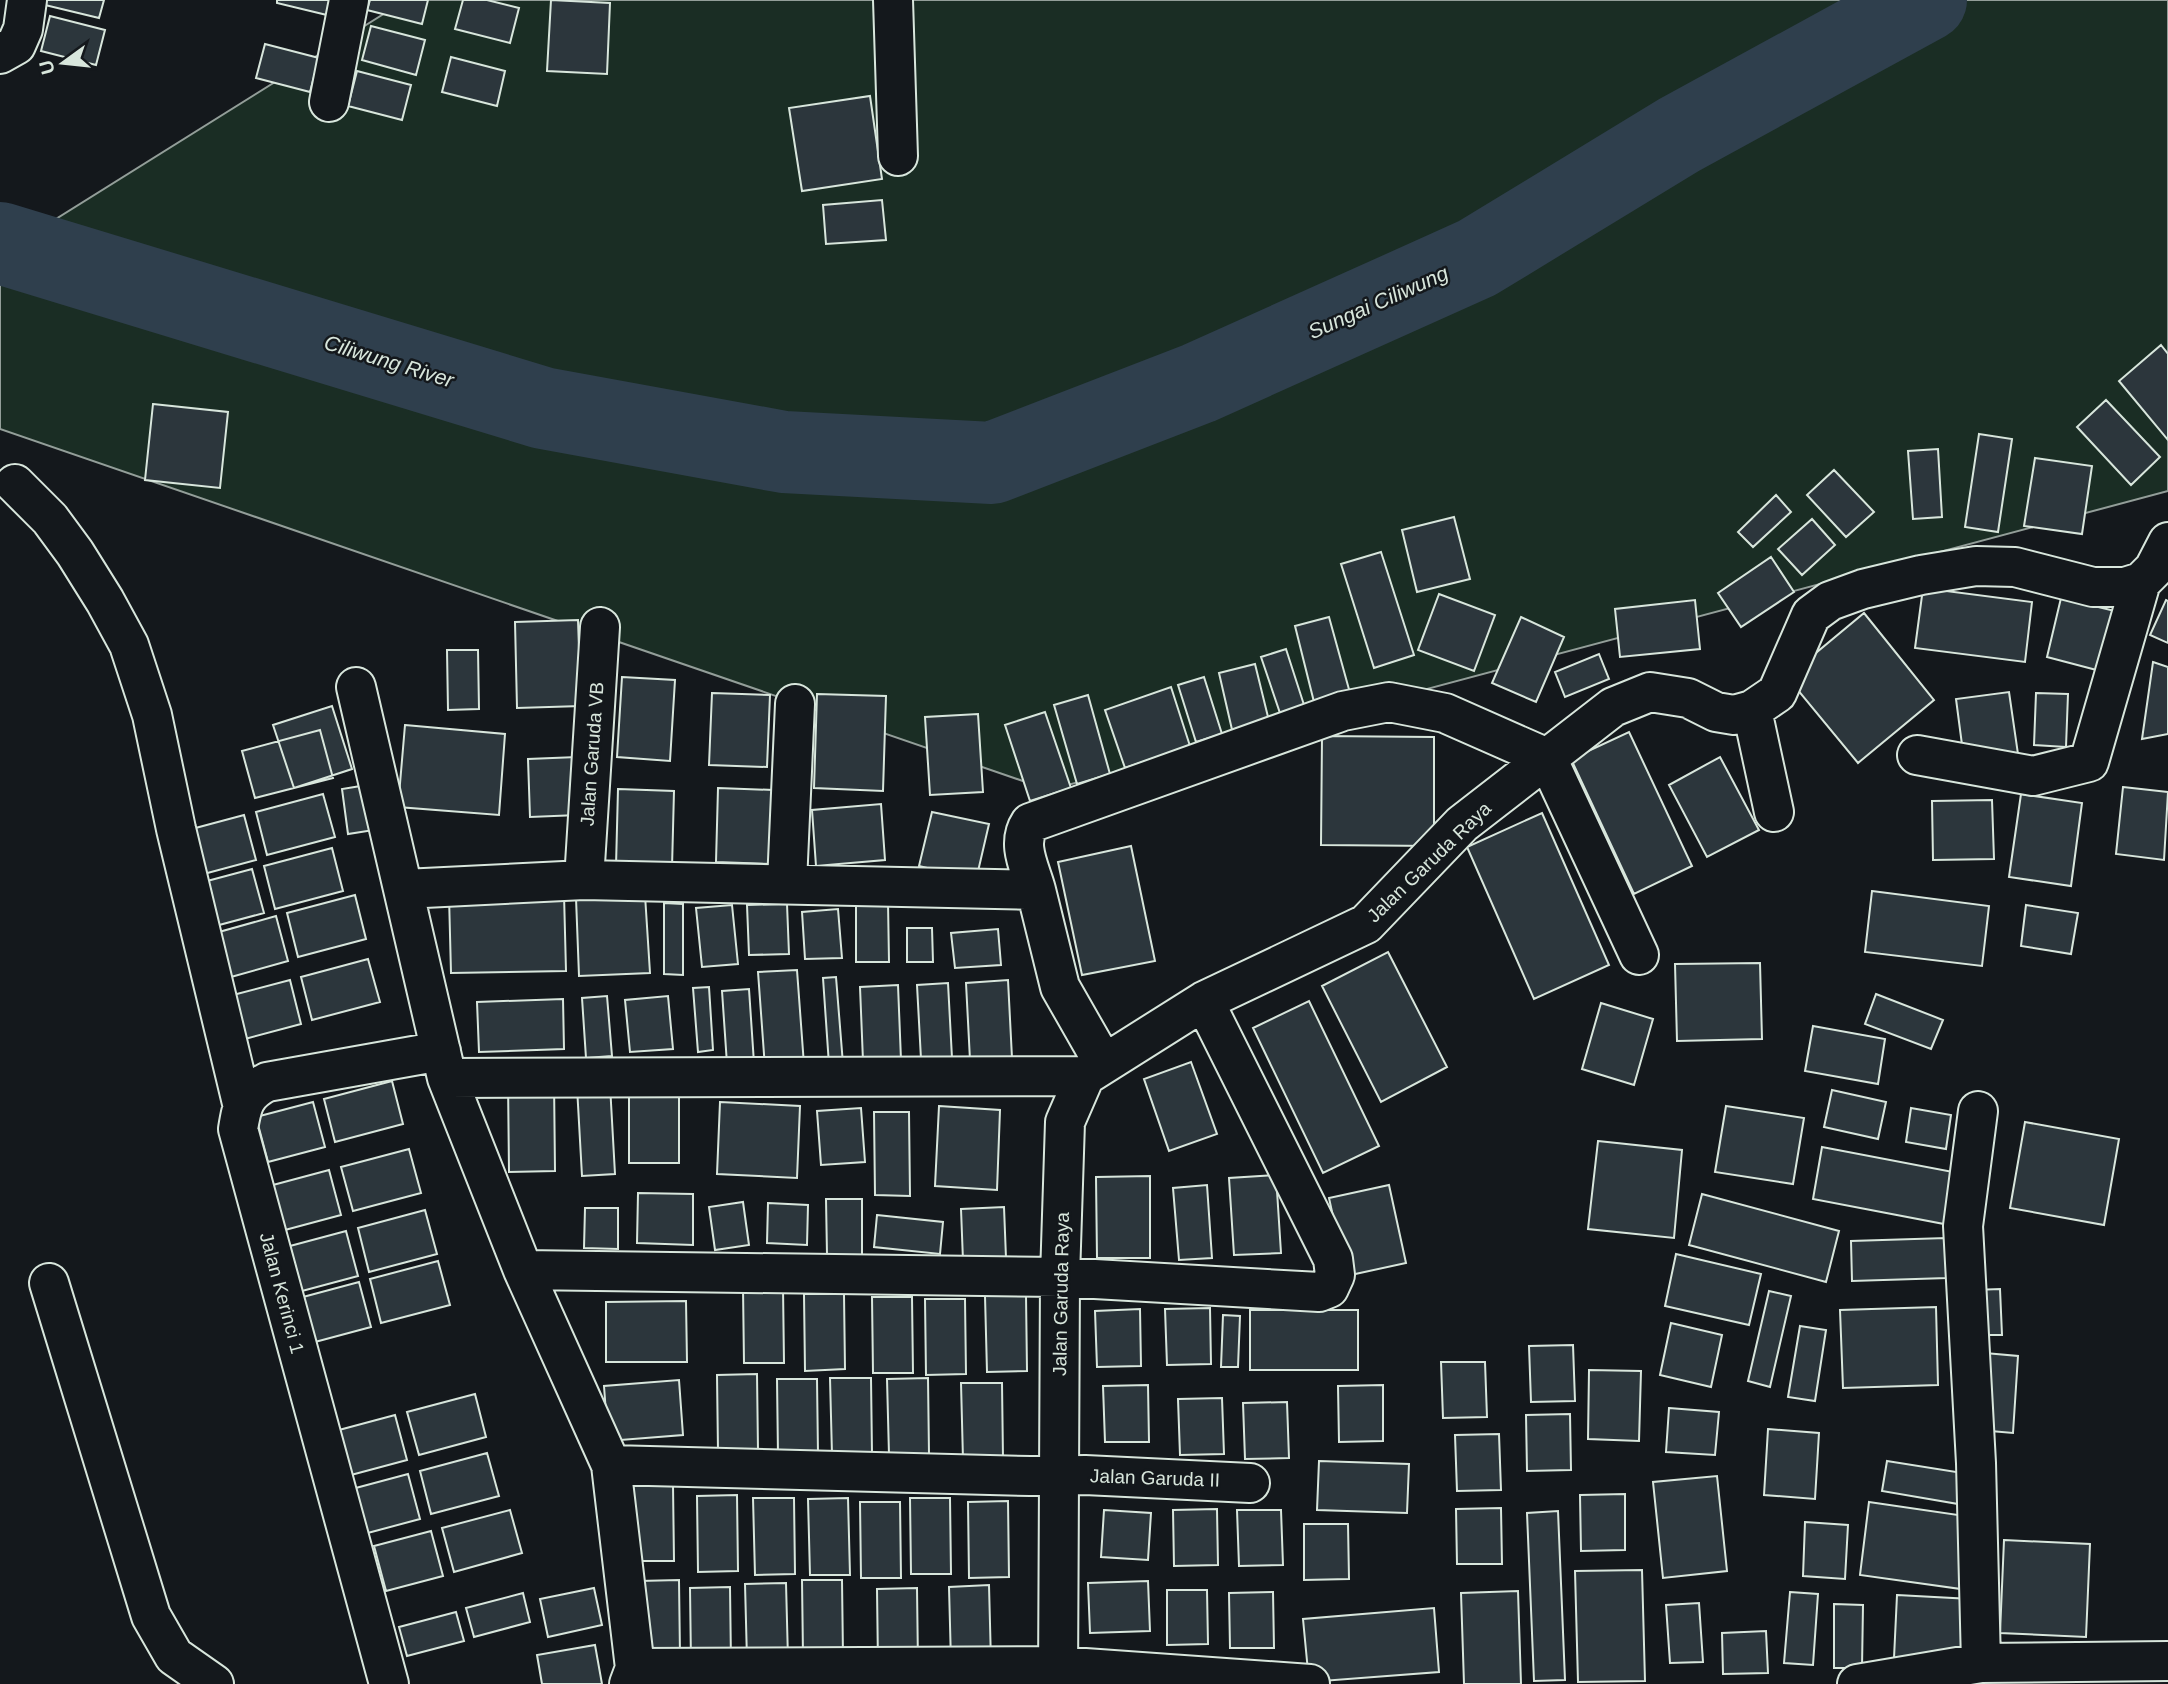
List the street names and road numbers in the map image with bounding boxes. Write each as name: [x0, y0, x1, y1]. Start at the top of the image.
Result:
street label: Jalan Garuda VB: [576, 681, 608, 827]
street label: Jalan Garuda Raya: [1363, 797, 1495, 926]
street label: Jalan Garuda Raya: [1049, 1212, 1073, 1376]
street label: Jalan Kerinci 1: [256, 1230, 308, 1356]
street label: Jalan Garuda II: [1090, 1465, 1220, 1491]

